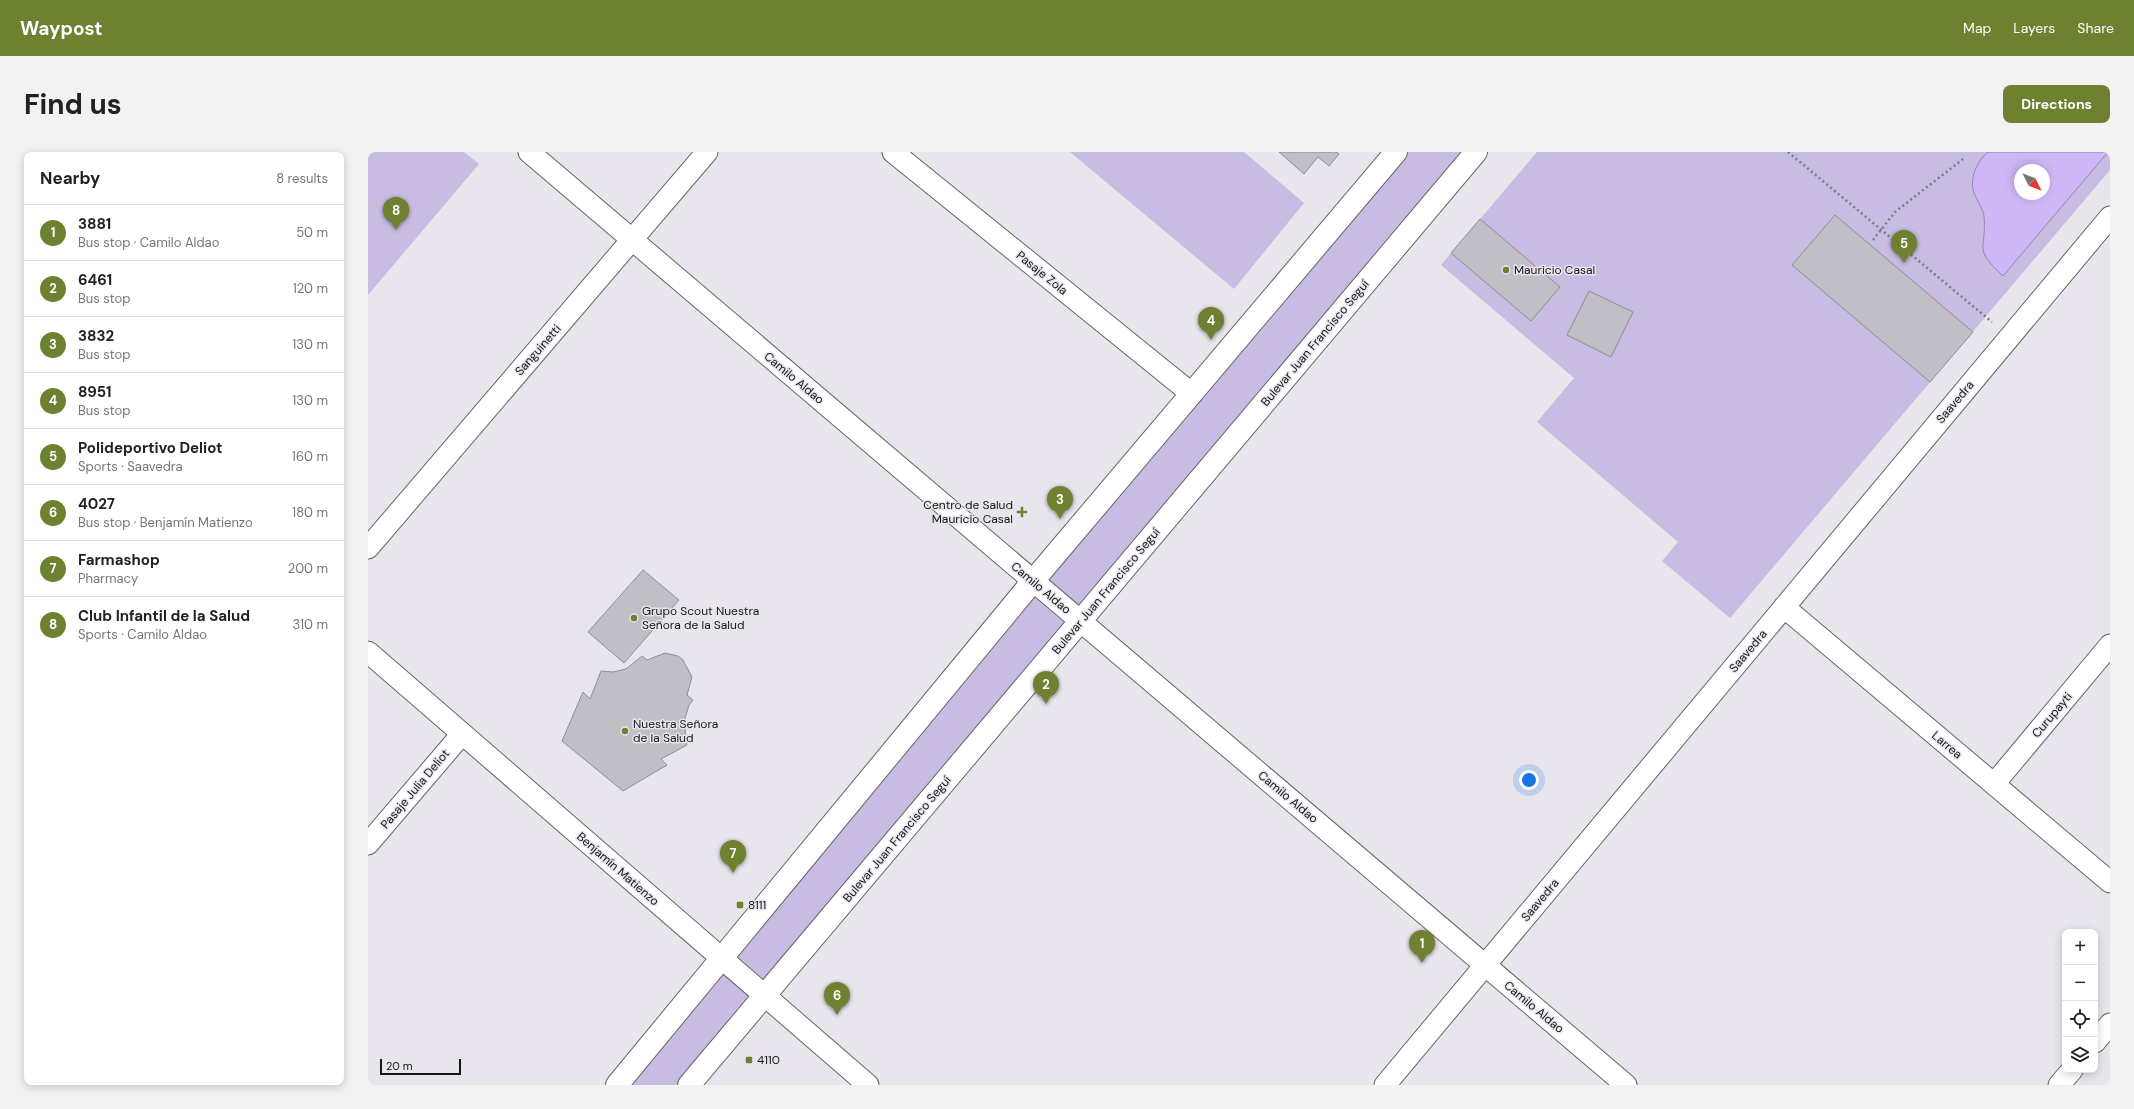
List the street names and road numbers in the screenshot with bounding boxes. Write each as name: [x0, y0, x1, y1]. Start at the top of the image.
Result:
street label: Pasaje Zola: [1013, 247, 1071, 299]
street label: Bulevar Juan Francisco Seguí: [1257, 276, 1373, 410]
street label: Sanguinetti: [511, 321, 565, 379]
street label: Camilo Aldao: [761, 348, 827, 408]
street label: Saavedra: [1932, 377, 1978, 427]
street label: Bulevar Juan Francisco Seguí: [1048, 524, 1164, 658]
street label: Camilo Aldao: [1008, 558, 1074, 618]
street label: Saavedra: [1725, 626, 1771, 676]
street label: Curupayti: [2028, 689, 2076, 741]
street label: Larrea: [1929, 728, 1965, 762]
street label: Pasaje Julia Deliot: [377, 746, 453, 832]
street label: Camilo Aldao: [1255, 767, 1321, 827]
street label: Bulevar Juan Francisco Seguí: [839, 772, 955, 906]
street label: Benjamín Matienzo: [573, 829, 663, 909]
street label: Saavedra: [1517, 875, 1563, 925]
street label: Camilo Aldao: [1501, 977, 1567, 1037]

